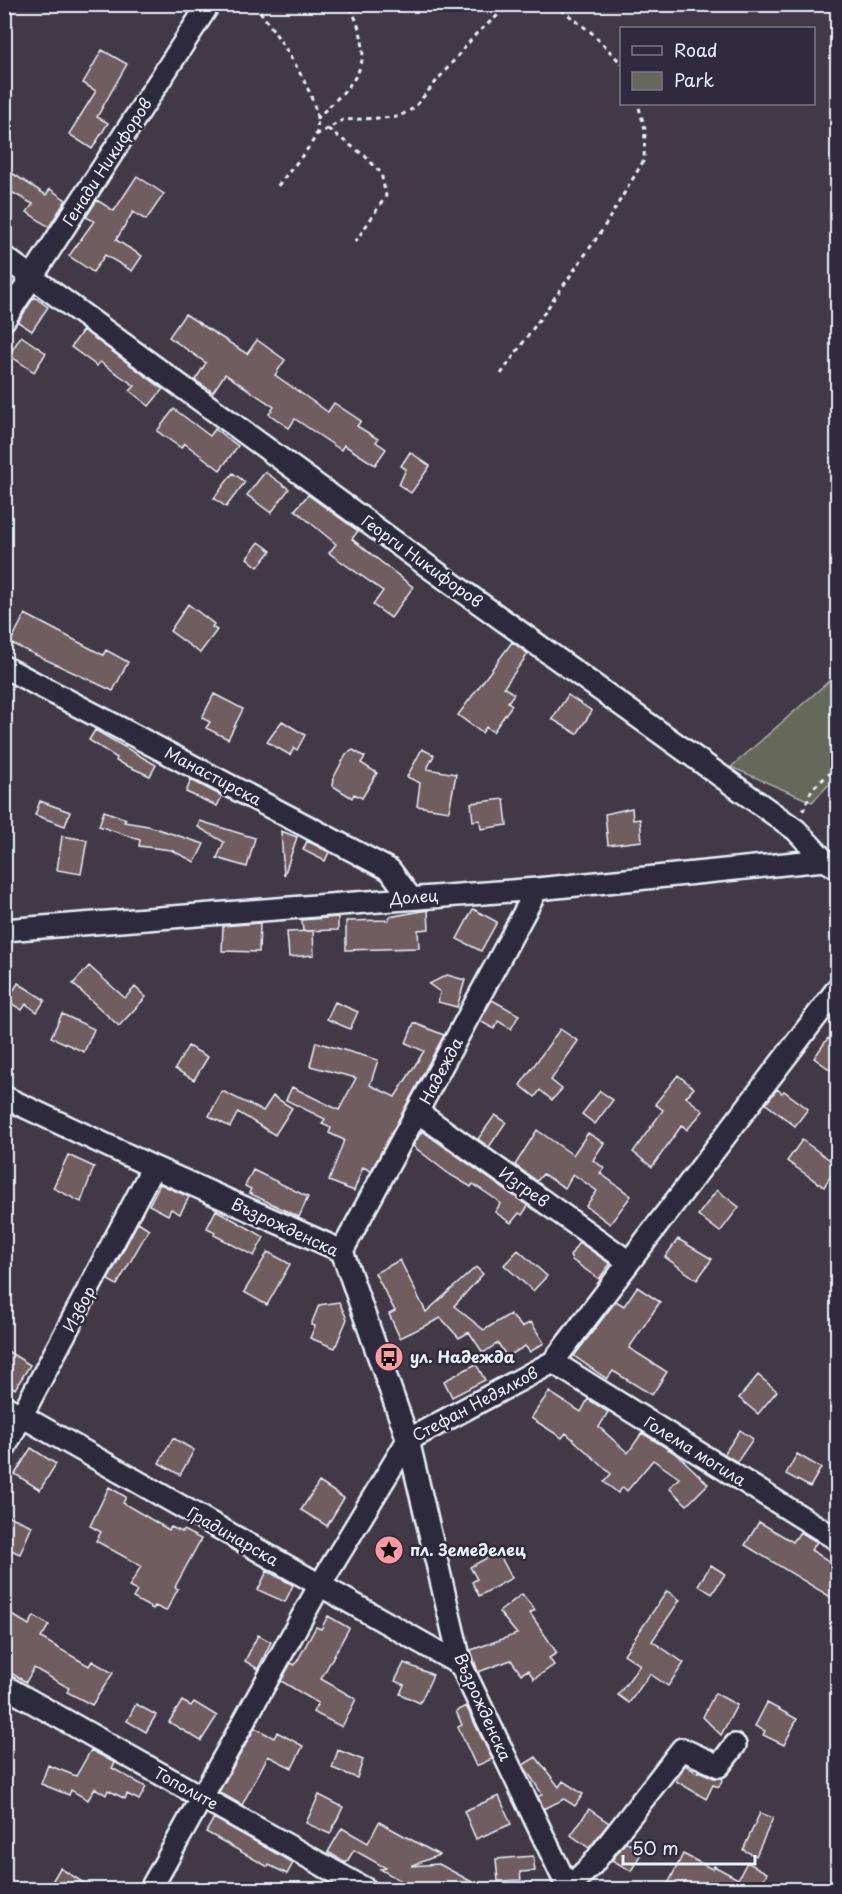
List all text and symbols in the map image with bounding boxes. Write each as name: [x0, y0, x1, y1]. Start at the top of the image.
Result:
legend: [620, 27, 815, 105]
text: Road: [674, 36, 718, 63]
text: Park: [674, 66, 714, 93]
street label: Генади Никифоров: [56, 93, 157, 230]
street label: Георги Никифоров: [357, 508, 488, 612]
street label: Манастирска: [161, 740, 266, 811]
street label: Долец: [388, 882, 439, 910]
street label: Надежда: [412, 1033, 468, 1108]
street label: Изгрев: [495, 1160, 554, 1212]
street label: Възрожденска: [228, 1191, 343, 1261]
street label: Извор: [56, 1281, 100, 1336]
bus stop icon: ул. Надежда: [373, 1341, 405, 1373]
place label: ул. Надежда: [410, 1344, 515, 1368]
street label: Стефан Недялков: [407, 1360, 542, 1446]
street label: Голема могила: [640, 1409, 751, 1491]
street label: Градинарска: [183, 1499, 284, 1571]
place icon: пл. Земеделец: [373, 1534, 405, 1566]
place label: пл. Земеделец: [410, 1537, 526, 1561]
street label: Възрожденска: [449, 1649, 518, 1764]
street label: Тополите: [150, 1760, 223, 1815]
scale bar: [623, 1828, 755, 1866]
text: 50 m: [632, 1834, 679, 1861]

